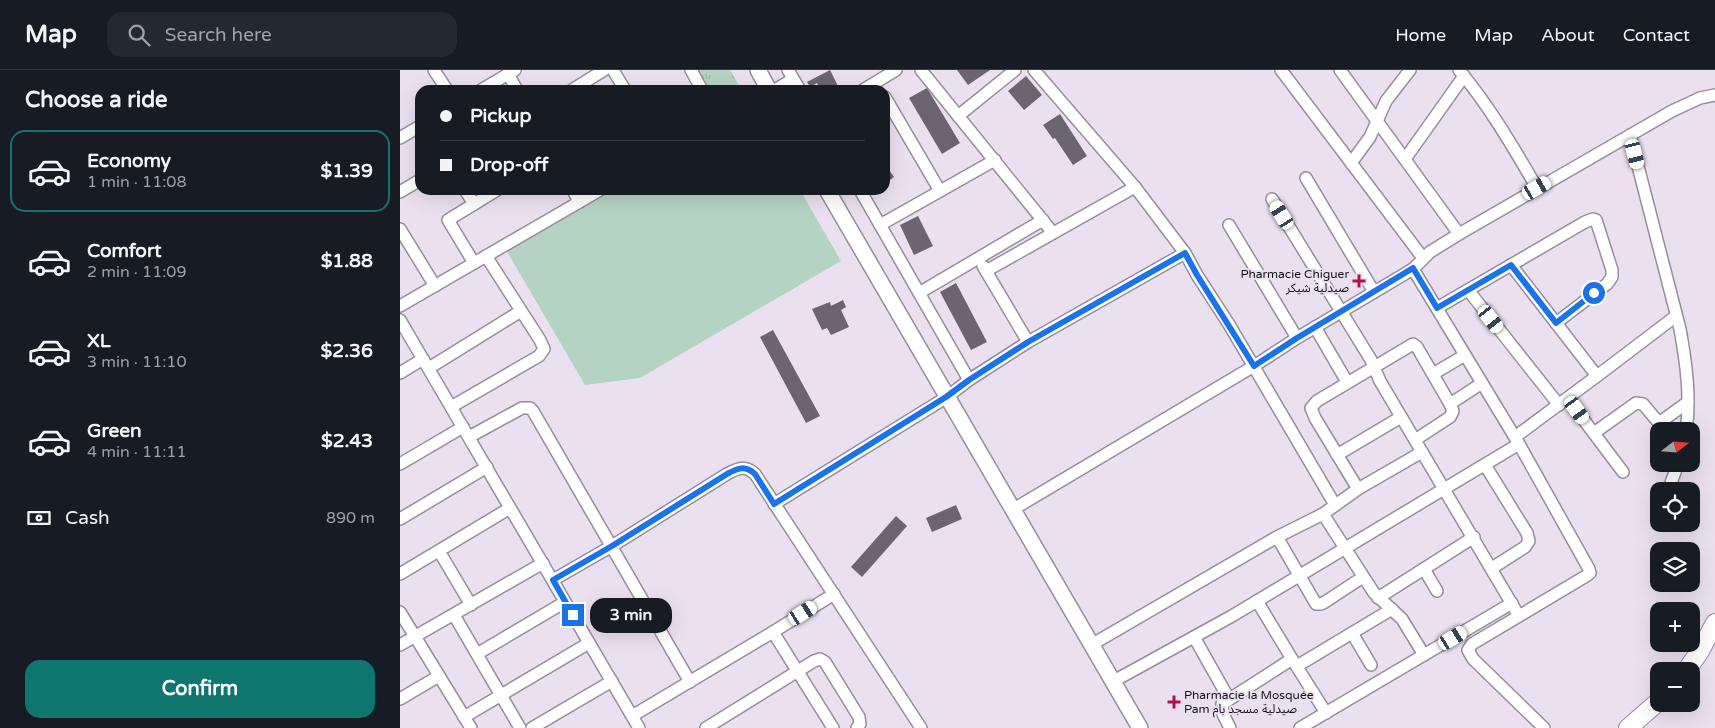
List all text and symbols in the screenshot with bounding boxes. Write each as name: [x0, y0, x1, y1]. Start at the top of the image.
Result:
search box: [107, 12, 457, 57]
text: Map: [25, 20, 77, 49]
icon: search: [125, 21, 153, 49]
text: Search here: [165, 24, 272, 46]
text: Home: [1395, 24, 1446, 46]
text: Map: [1474, 24, 1513, 46]
text: About: [1541, 24, 1595, 46]
text: Contact: [1623, 24, 1690, 46]
text: Choose a ride: [25, 87, 168, 113]
text: Pickup: [470, 105, 531, 127]
car: [1624, 138, 1645, 170]
icon: car: [27, 149, 72, 194]
text: Economy: [87, 150, 171, 172]
text: Drop-off: [470, 154, 549, 176]
text: $1.39: [321, 160, 373, 182]
text: 1 min · 11:08: [87, 172, 186, 192]
car: [1520, 174, 1553, 202]
car: [1267, 198, 1296, 232]
icon: car: [27, 239, 72, 284]
text: Comfort: [87, 240, 161, 262]
text: $1.88: [321, 250, 373, 272]
text: 2 min · 11:09: [87, 262, 186, 282]
place label: Pharmacie Chiguer صيدلية شيكر: [1240, 267, 1349, 295]
marker: Pharmacie Chiguer صيدلية شيكر: [1353, 275, 1365, 287]
route start: [1583, 282, 1605, 304]
car: [1475, 303, 1506, 335]
icon: car: [27, 329, 72, 374]
text: XL: [87, 330, 111, 352]
text: $2.36: [321, 340, 373, 362]
text: 3 min · 11:10: [87, 352, 186, 372]
car: [1562, 393, 1591, 427]
icon: car: [27, 419, 72, 464]
text: Green: [87, 420, 141, 442]
north arrow: [1650, 422, 1700, 472]
map controls: [1650, 422, 1700, 712]
text: $2.43: [321, 430, 373, 452]
text: 4 min · 11:11: [87, 442, 186, 462]
button: locate: [1650, 482, 1700, 532]
icon: cash: [25, 504, 53, 532]
text: Cash: [65, 507, 110, 529]
text: 890 m: [326, 508, 375, 528]
button: layers: [1650, 542, 1700, 592]
callout: 3 min: [590, 598, 673, 632]
car: [786, 599, 819, 627]
button: +: [1650, 602, 1700, 652]
route end: [562, 604, 584, 626]
text: 3 min: [610, 605, 652, 625]
car: [1436, 624, 1469, 652]
button: Confirm: [25, 660, 375, 718]
button: −: [1650, 662, 1700, 712]
place label: Pharmacie la Mosquée Pam صيدلية مسجد بام: [1184, 688, 1314, 718]
marker: Pharmacie la Mosquée Pam صيدلية مسجد بام: [1168, 696, 1180, 708]

